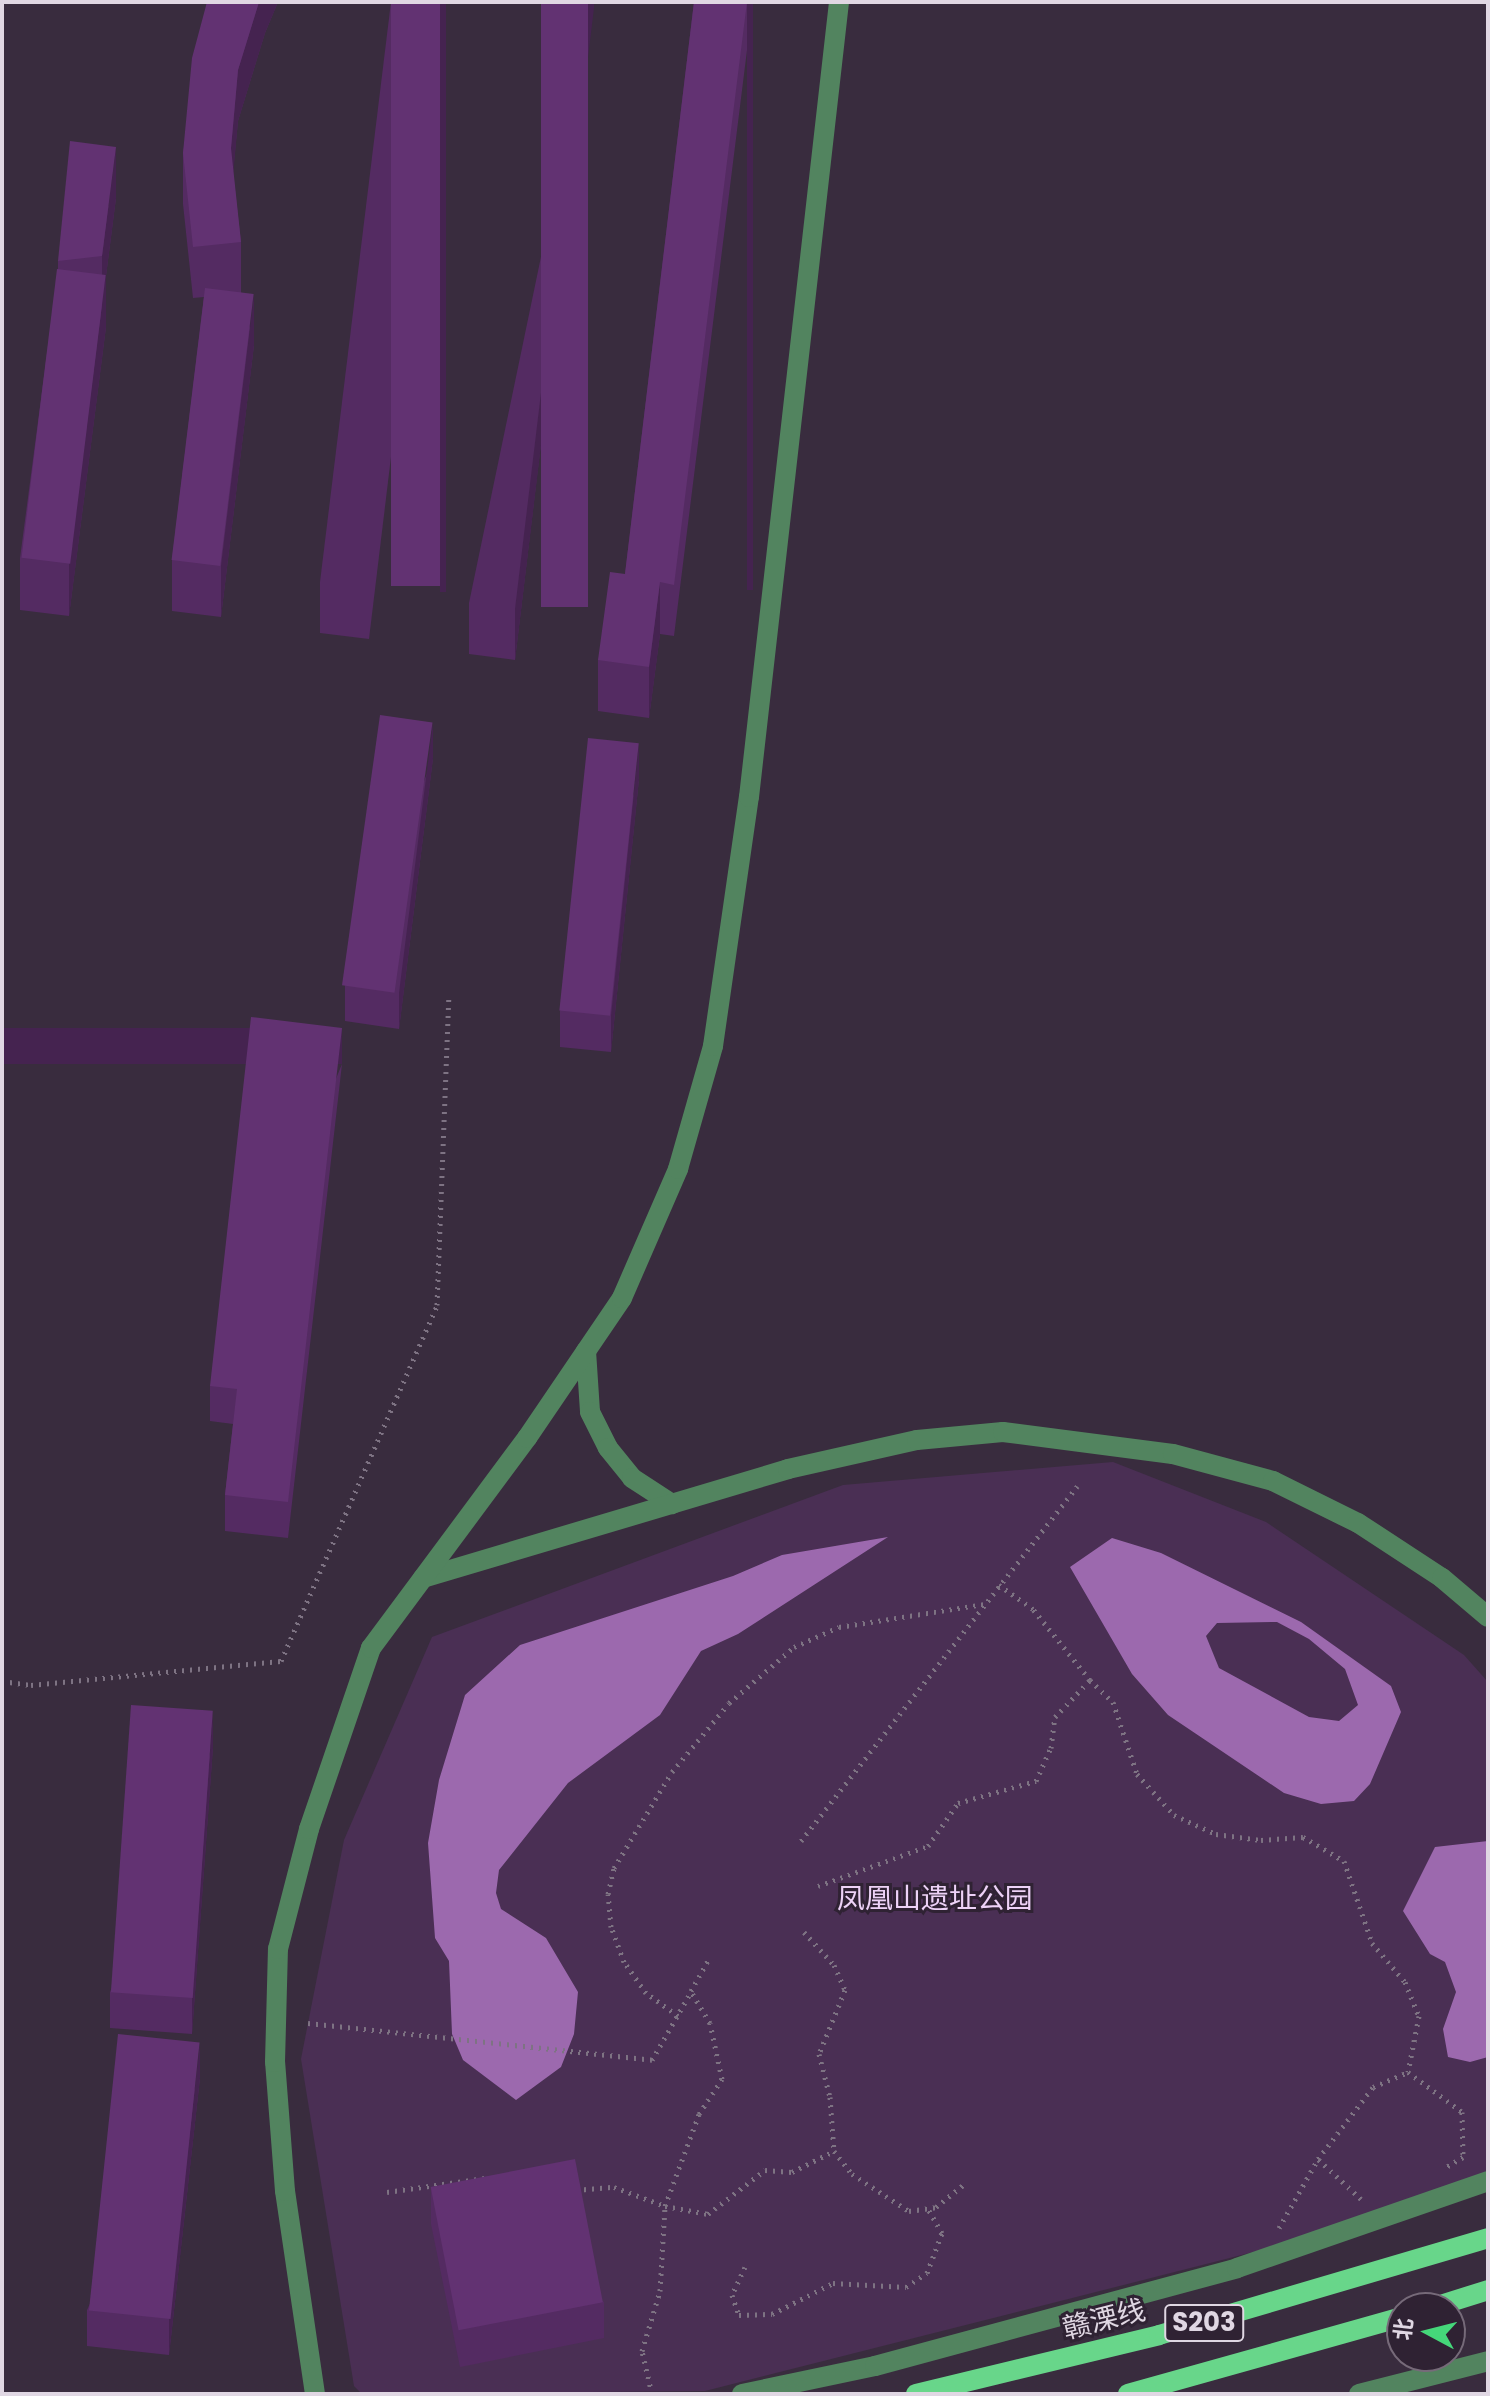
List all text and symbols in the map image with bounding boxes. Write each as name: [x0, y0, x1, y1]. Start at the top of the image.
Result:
park label: 凤凰山遗址公园: [837, 1882, 1033, 1916]
north arrow: [1386, 2292, 1466, 2372]
street label: 赣溧线: [1059, 2294, 1149, 2346]
road number: S203: [1164, 2301, 1244, 2345]
text: 北: [1387, 2316, 1420, 2342]

